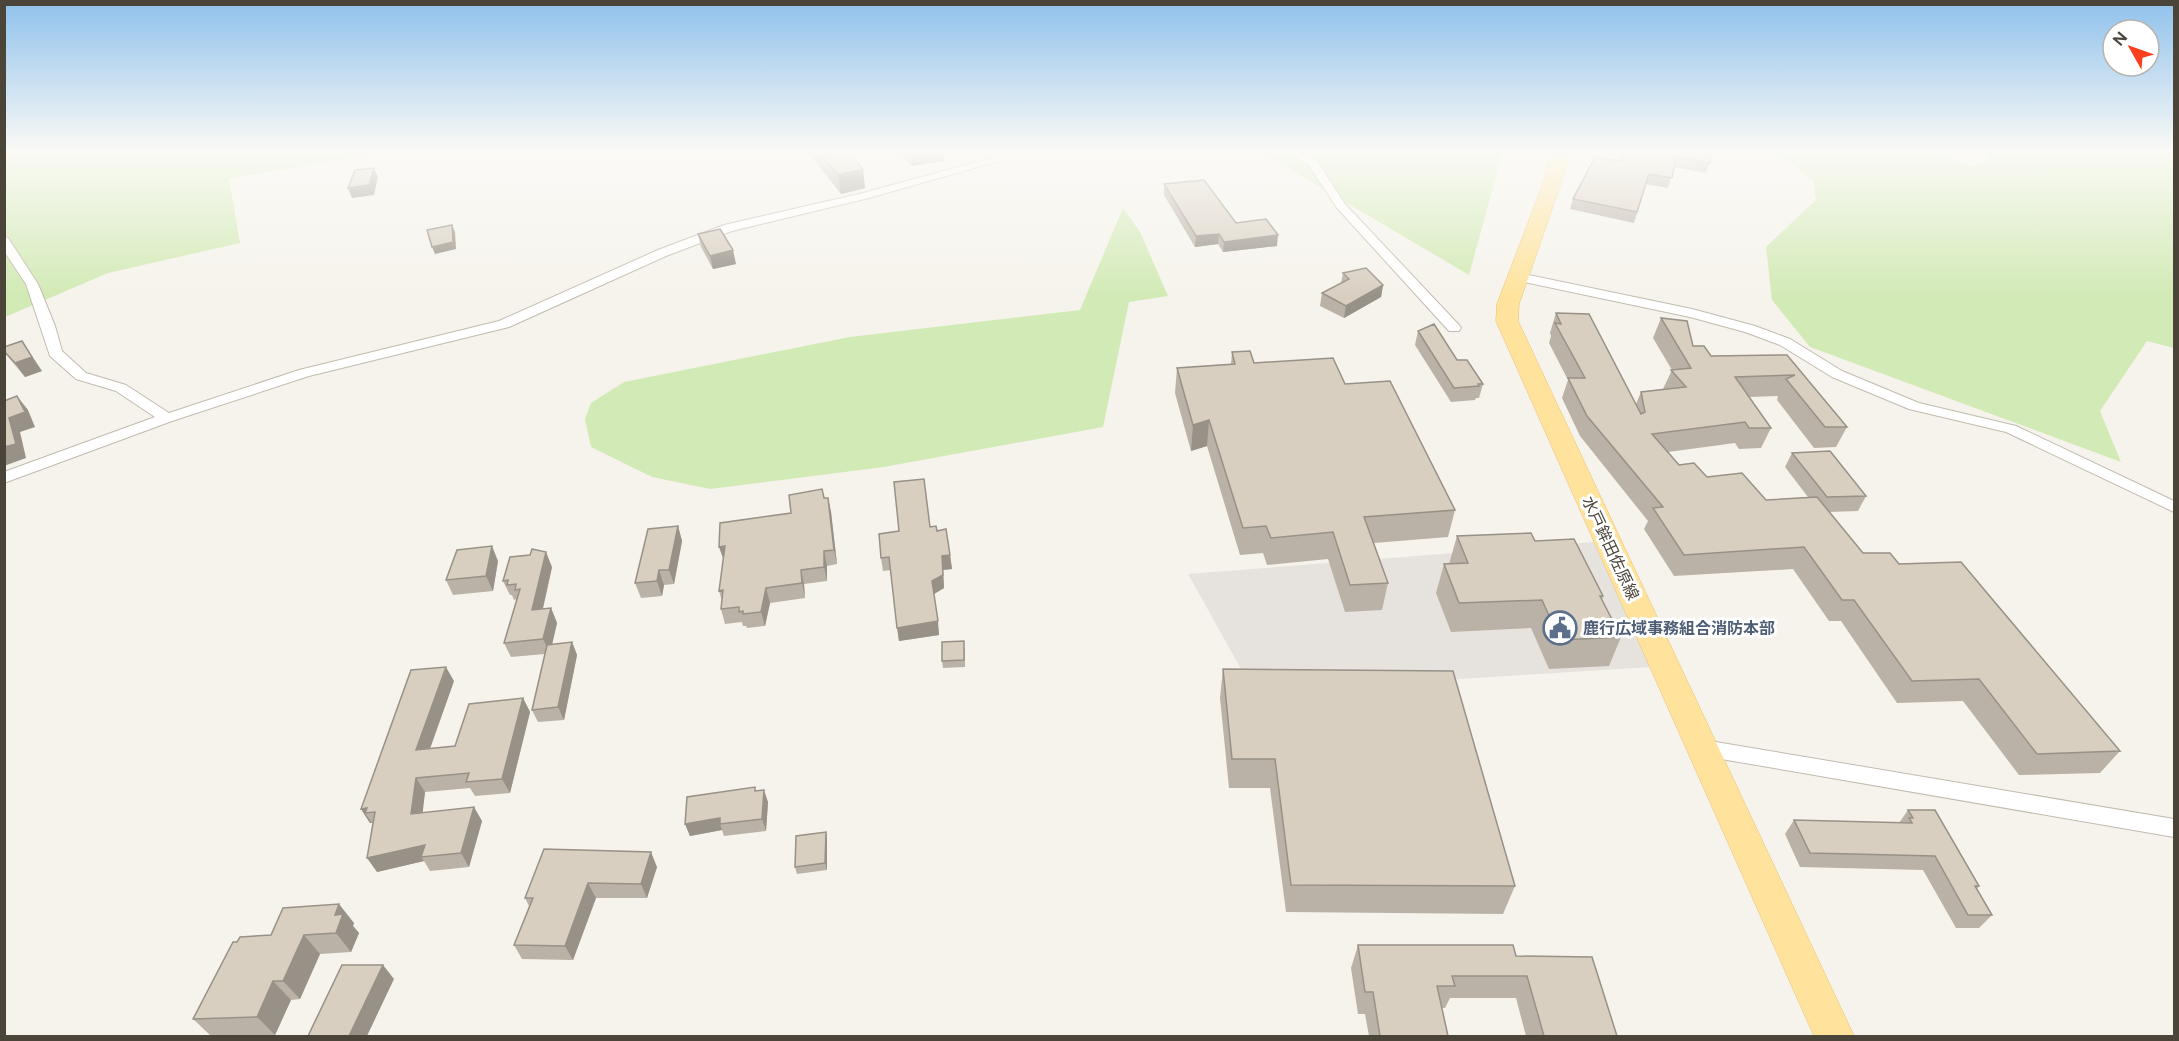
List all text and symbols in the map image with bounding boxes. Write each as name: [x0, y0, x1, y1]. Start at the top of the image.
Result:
north arrow: [2101, 18, 2161, 78]
text: N: [2109, 28, 2131, 50]
street label: 水戸鉾田佐原線: [1578, 493, 1643, 603]
public building icon: 鹿行広域事務組合消防本部: [1542, 610, 1578, 646]
place label: 鹿行広域事務組合消防本部: [1583, 619, 1775, 638]

